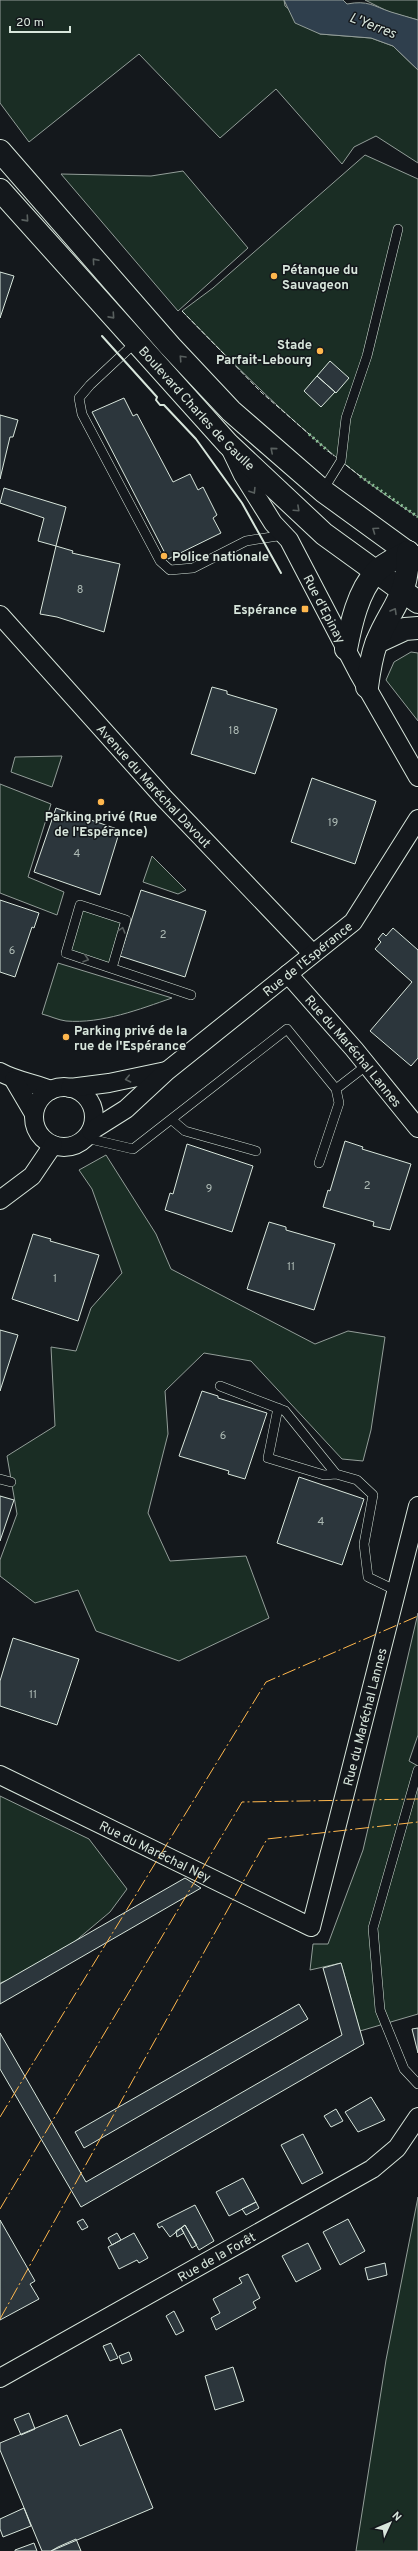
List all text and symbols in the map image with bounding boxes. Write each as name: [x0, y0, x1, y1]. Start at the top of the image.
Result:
scale bar: [10, 8, 70, 34]
water label: L'Yerres: [347, 10, 399, 43]
text: 20 m: [16, 15, 44, 31]
one-way arrow: [21, 214, 28, 221]
one-way arrow: [93, 258, 100, 265]
place label: Pétanque du Sauvageon: [282, 263, 358, 294]
marker: Pétanque du Sauvageon: [269, 271, 279, 281]
one-way arrow: [108, 311, 115, 319]
place label: Stade Parfait-Lebourg: [216, 338, 312, 369]
street label: Boulevard Charles de Gaulle: [134, 344, 257, 475]
marker: Stade Parfait-Lebourg: [315, 346, 325, 356]
one-way arrow: [179, 355, 187, 363]
one-way arrow: [271, 447, 278, 454]
one-way arrow: [248, 487, 256, 494]
one-way arrow: [292, 505, 300, 512]
one-way arrow: [373, 528, 380, 535]
place label: Police nationale: [172, 550, 269, 566]
marker: Police nationale: [159, 551, 169, 561]
street label: Rue d'Epinay: [298, 572, 348, 647]
house number: 8: [77, 583, 83, 597]
place label: Espérance: [233, 603, 297, 619]
marker: Espérance: [300, 604, 310, 614]
one-way arrow: [389, 608, 396, 615]
street label: Avenue du Maréchal Davout: [92, 722, 213, 852]
house number: 18: [229, 724, 239, 738]
marker: Parking privé (Rue de l'Espérance): [96, 797, 106, 807]
place label: Parking privé (Rue de l'Espérance): [45, 810, 157, 841]
house number: 19: [328, 816, 338, 830]
house number: 4: [74, 847, 81, 861]
street label: Rue de l'Espérance: [260, 919, 357, 1001]
one-way arrow: [118, 927, 126, 934]
house number: 2: [160, 928, 166, 942]
house number: 6: [9, 944, 15, 958]
one-way arrow: [83, 955, 90, 963]
street label: Rue du Maréchal Lannes: [300, 993, 404, 1111]
place label: Parking privé de la rue de l'Espérance: [74, 1024, 187, 1055]
marker: Parking privé de la rue de l'Espérance: [61, 1032, 71, 1042]
one-way arrow: [125, 1074, 132, 1082]
house number: 2: [364, 1179, 370, 1193]
house number: 9: [206, 1182, 212, 1196]
house number: 11: [287, 1260, 295, 1274]
house number: 1: [53, 1272, 57, 1286]
house number: 6: [220, 1429, 226, 1443]
house number: 4: [318, 1515, 325, 1529]
street label: Rue du Maréchal Lannes: [341, 1647, 392, 1788]
house number: 11: [29, 1688, 37, 1702]
street label: Rue du Maréchal Ney: [96, 1819, 213, 1887]
street label: Rue de la Forêt: [175, 2230, 259, 2287]
north arrow: [370, 2503, 410, 2543]
text: N: [389, 2509, 404, 2524]

